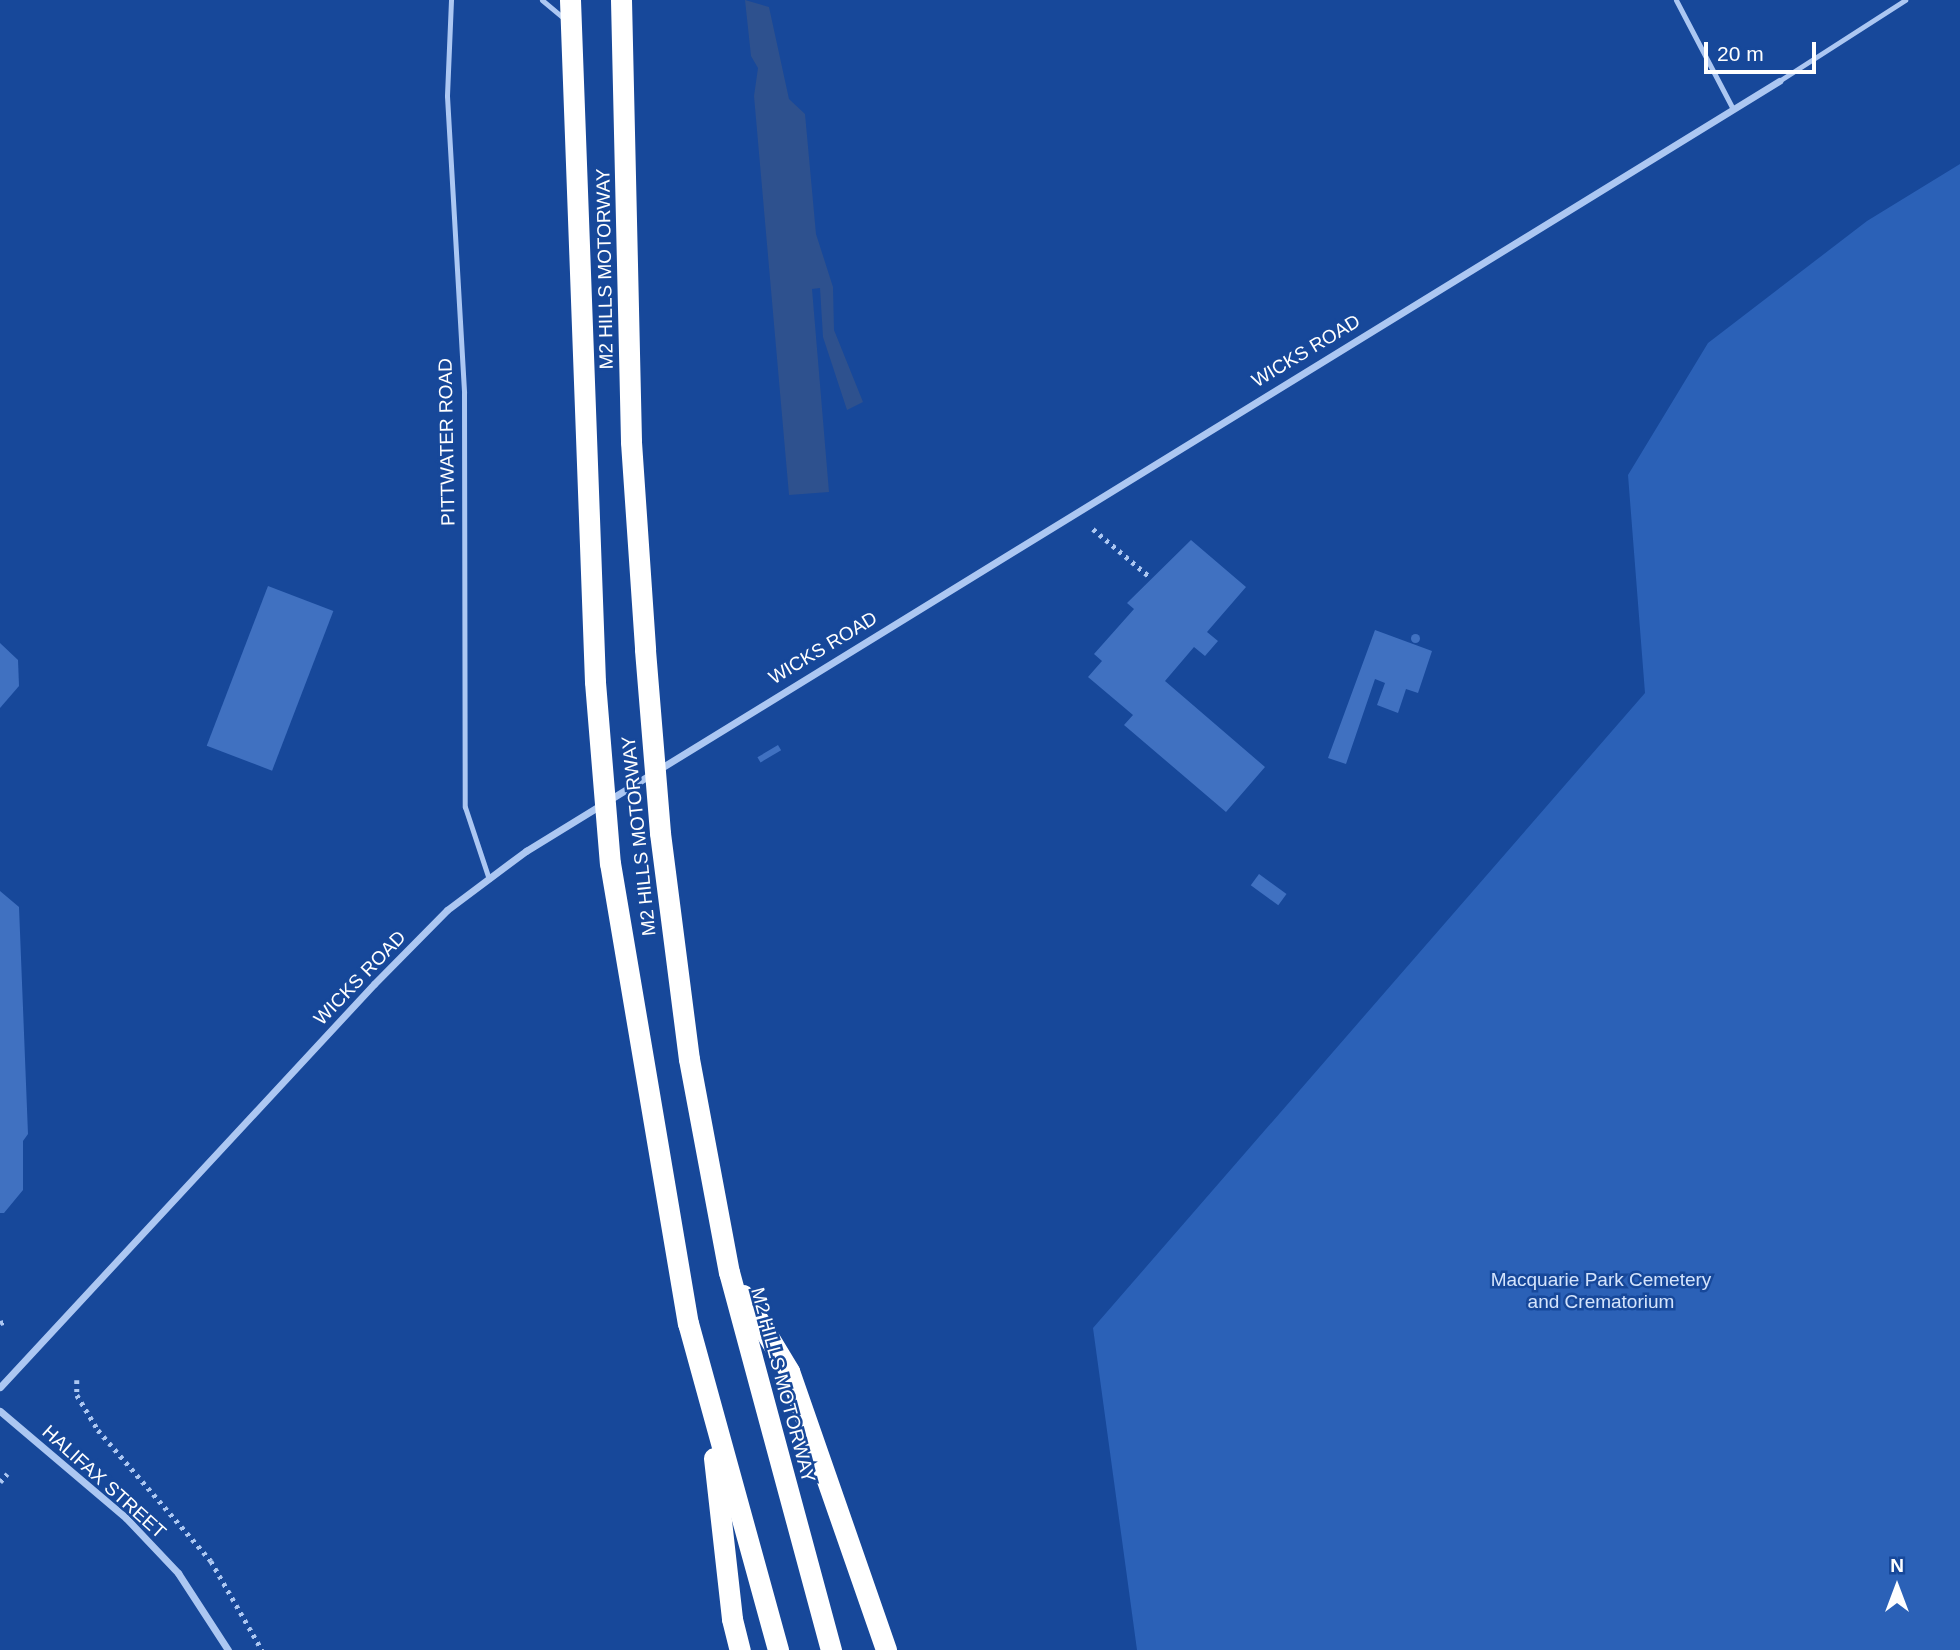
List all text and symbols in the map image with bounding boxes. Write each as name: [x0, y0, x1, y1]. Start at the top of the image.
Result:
scale bar: [1708, 28, 1820, 72]
text: 20 m: [1717, 42, 1764, 65]
street label: M2 HILLS MOTORWAY: [592, 168, 618, 370]
street label: WICKS ROAD: [1248, 310, 1364, 392]
street label: PITTWATER ROAD: [434, 358, 460, 526]
street label: WICKS ROAD: [765, 607, 881, 689]
street label: M2 HILLS MOTORWAY: [617, 735, 661, 937]
street label: WICKS ROAD: [309, 926, 411, 1030]
park label: Macquarie Park Cemetery and Crematorium: [1491, 1269, 1711, 1313]
street label: M2 HILLS MOTORWAY: [746, 1285, 820, 1485]
street label: HALIFAX STREET: [38, 1421, 170, 1543]
north arrow: [1862, 1552, 1932, 1622]
text: N: [1890, 1555, 1904, 1576]

